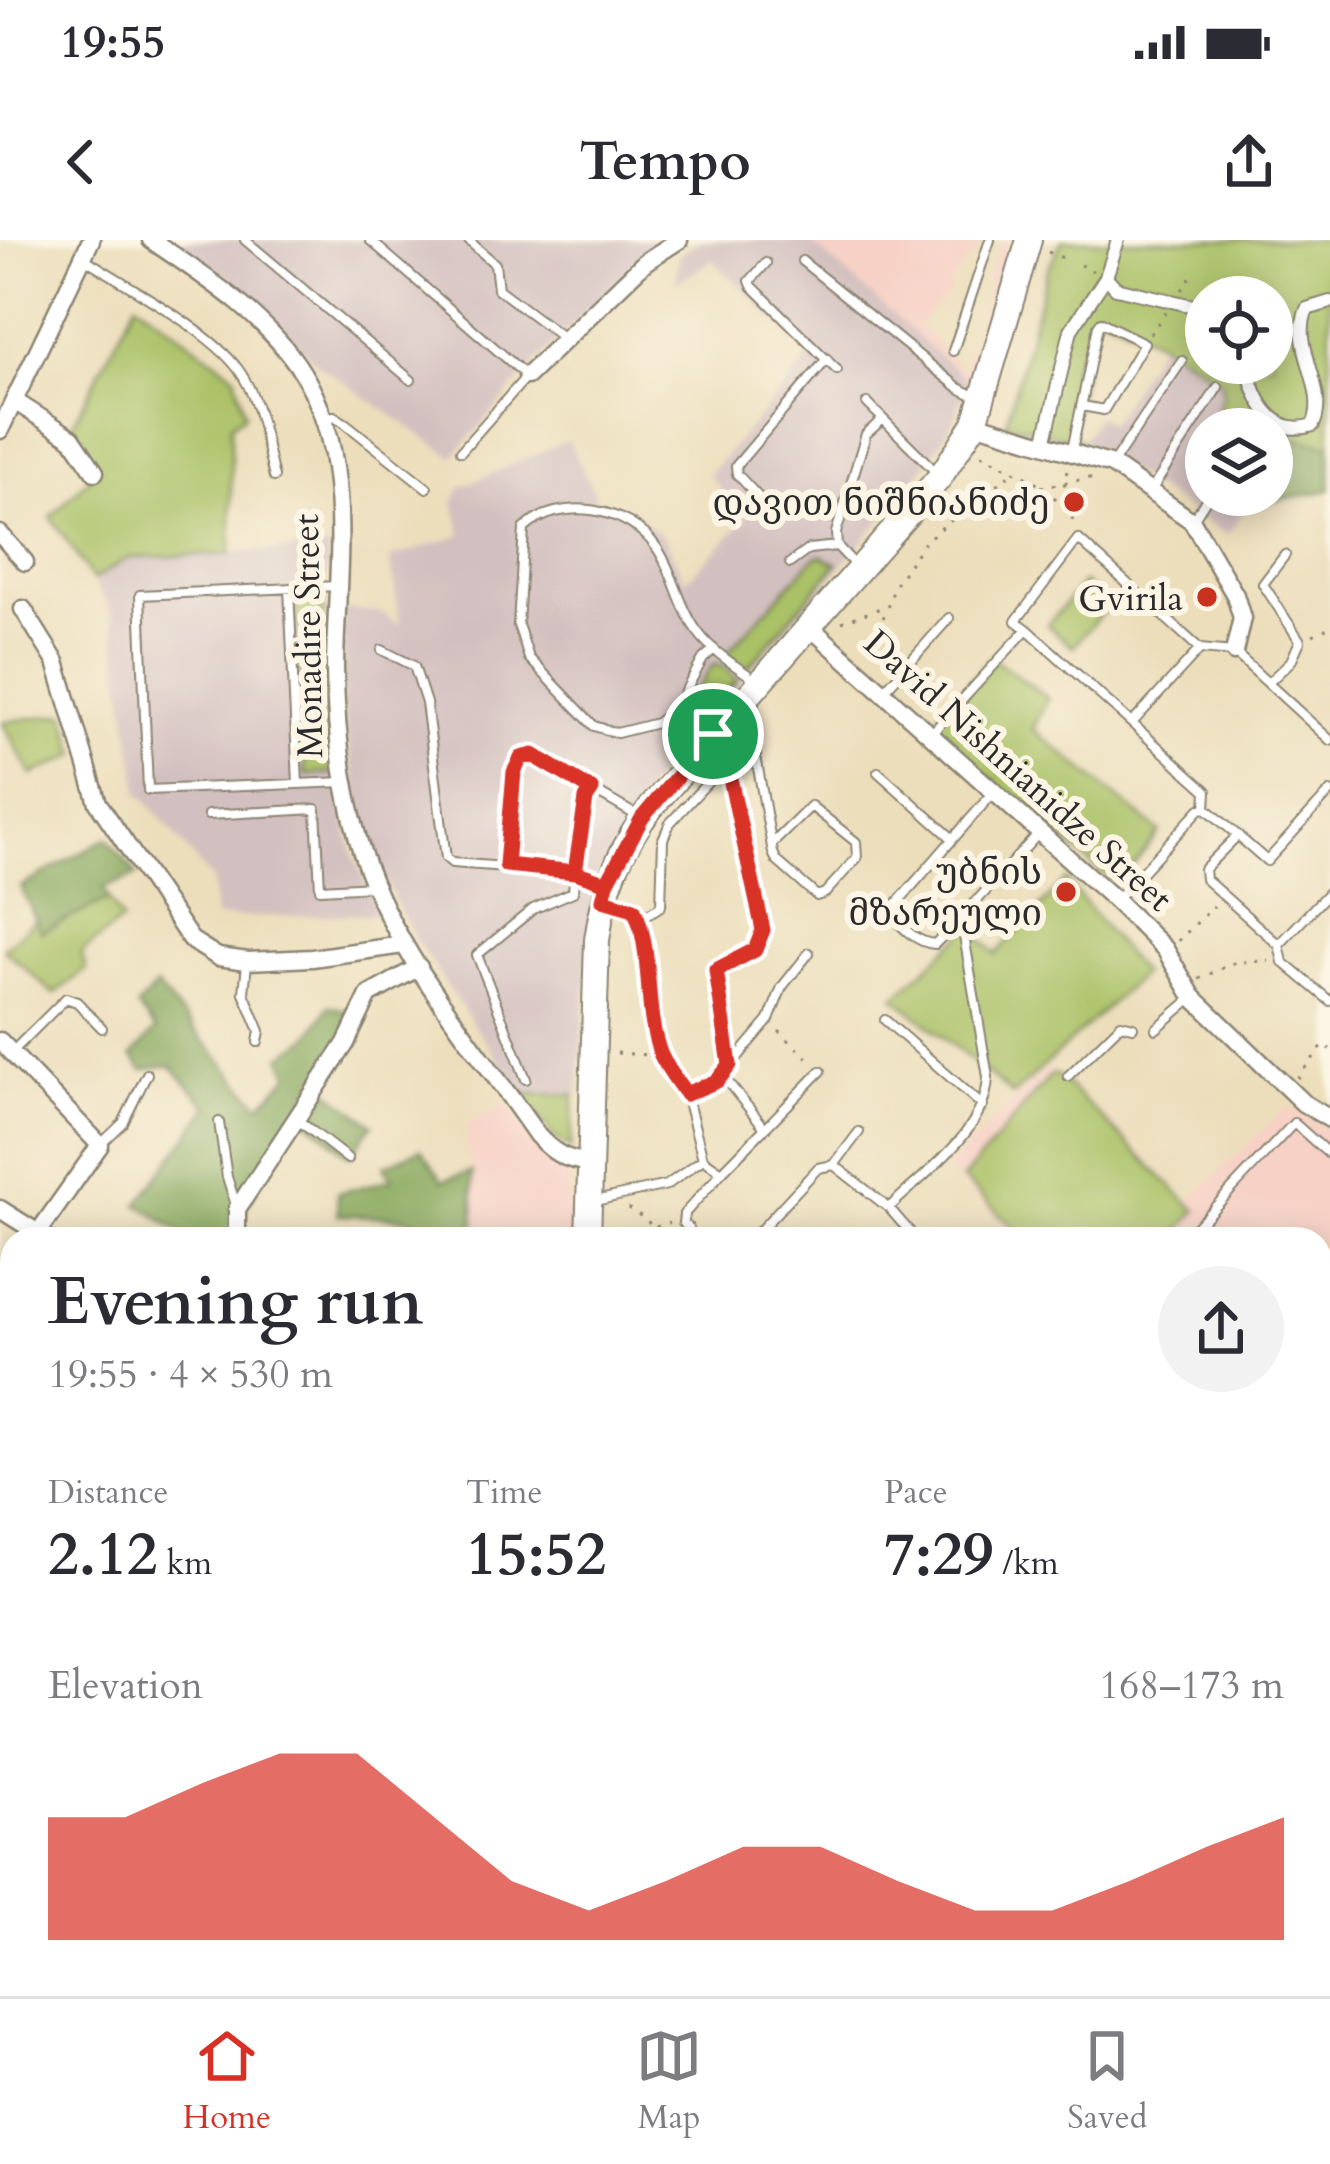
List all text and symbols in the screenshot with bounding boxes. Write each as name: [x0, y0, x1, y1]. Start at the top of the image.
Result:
text: 19:55: [60, 12, 165, 73]
text: Tempo: [579, 126, 751, 199]
icon: back: [48, 129, 114, 195]
icon: share: [1216, 129, 1282, 195]
map controls: [1185, 276, 1293, 516]
button: locate: [1185, 276, 1293, 384]
button: layers: [1185, 408, 1293, 516]
place label: დავით ნიშნიანიძე: [713, 479, 1050, 528]
marker: დავით ნიშნიანიძე: [1061, 489, 1087, 515]
street label: Monadire Street: [282, 513, 335, 759]
place label: Gvirila: [1078, 574, 1183, 623]
marker: Gvirila: [1194, 584, 1220, 610]
street label: David Nishnianidze Street: [853, 619, 1183, 923]
pin: [662, 683, 764, 785]
icon: arrive: [680, 701, 746, 767]
place label: უბნის მზარეული: [848, 848, 1042, 938]
marker: უბნის მზარეული: [1053, 879, 1079, 905]
text: Evening run: [48, 1258, 423, 1347]
button: share: [1158, 1266, 1284, 1392]
text: 19:55 · 4 × 530 m: [48, 1348, 333, 1401]
text: Distance: [48, 1470, 169, 1515]
text: Time: [466, 1470, 542, 1515]
text: Pace: [884, 1470, 948, 1515]
text: 2.12: [48, 1515, 158, 1596]
text: 15:52: [466, 1515, 606, 1596]
text: 7:29: [884, 1515, 994, 1596]
text: km: [158, 1541, 212, 1586]
text: /km: [994, 1541, 1059, 1586]
text: Elevation: [48, 1659, 203, 1712]
text: 168–173 m: [1099, 1659, 1284, 1712]
tab: Home: [183, 2023, 271, 2140]
tab: Map: [636, 2023, 702, 2140]
tab: Saved: [1067, 2023, 1147, 2140]

